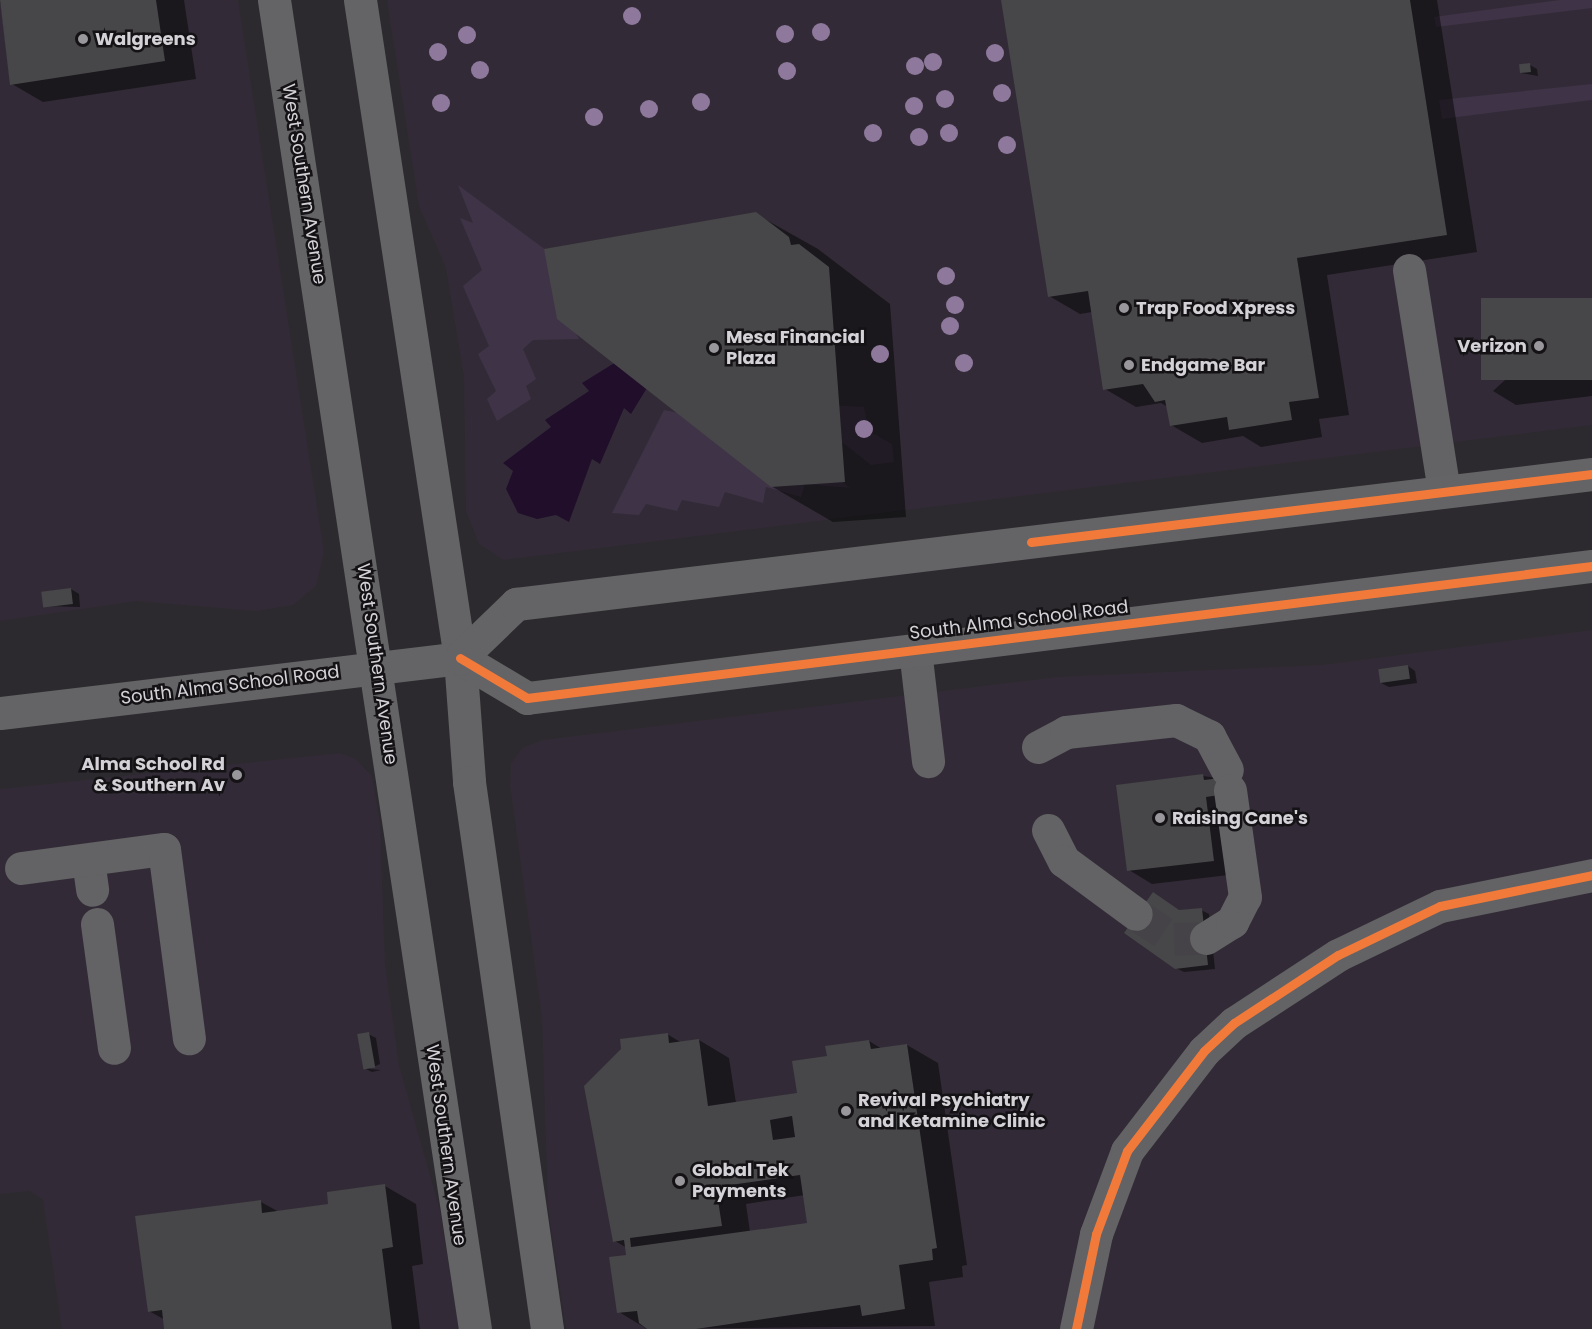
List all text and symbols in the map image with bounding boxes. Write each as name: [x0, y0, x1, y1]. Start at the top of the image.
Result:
place label: Walgreens: [95, 28, 196, 50]
marker: Walgreens: [76, 32, 90, 46]
street label: West Southern Avenue: [277, 82, 331, 286]
place label: Trap Food Xpress: [1136, 297, 1295, 319]
marker: Trap Food Xpress: [1117, 301, 1131, 315]
place label: Mesa Financial Plaza: [726, 327, 865, 370]
place label: Verizon: [1457, 335, 1527, 357]
marker: Verizon: [1532, 339, 1546, 353]
marker: Mesa Financial Plaza: [707, 341, 721, 355]
place label: Endgame Bar: [1141, 354, 1265, 376]
marker: Endgame Bar: [1122, 358, 1136, 372]
street label: West Southern Avenue: [352, 562, 402, 766]
street label: South Alma School Road: [908, 596, 1130, 644]
street label: South Alma School Road: [119, 661, 341, 709]
place label: Alma School Rd & Southern Av: [81, 754, 225, 796]
marker: Alma School Rd & Southern Av: [230, 768, 244, 782]
place label: Raising Cane's: [1172, 807, 1308, 829]
marker: Raising Cane's: [1153, 811, 1167, 825]
street label: West Southern Avenue: [421, 1043, 471, 1247]
place label: Revival Psychiatry and Ketamine Clinic: [858, 1090, 1046, 1132]
marker: Revival Psychiatry and Ketamine Clinic: [839, 1104, 853, 1118]
place label: Global Tek Payments: [692, 1160, 789, 1202]
marker: Global Tek Payments: [673, 1174, 687, 1188]

